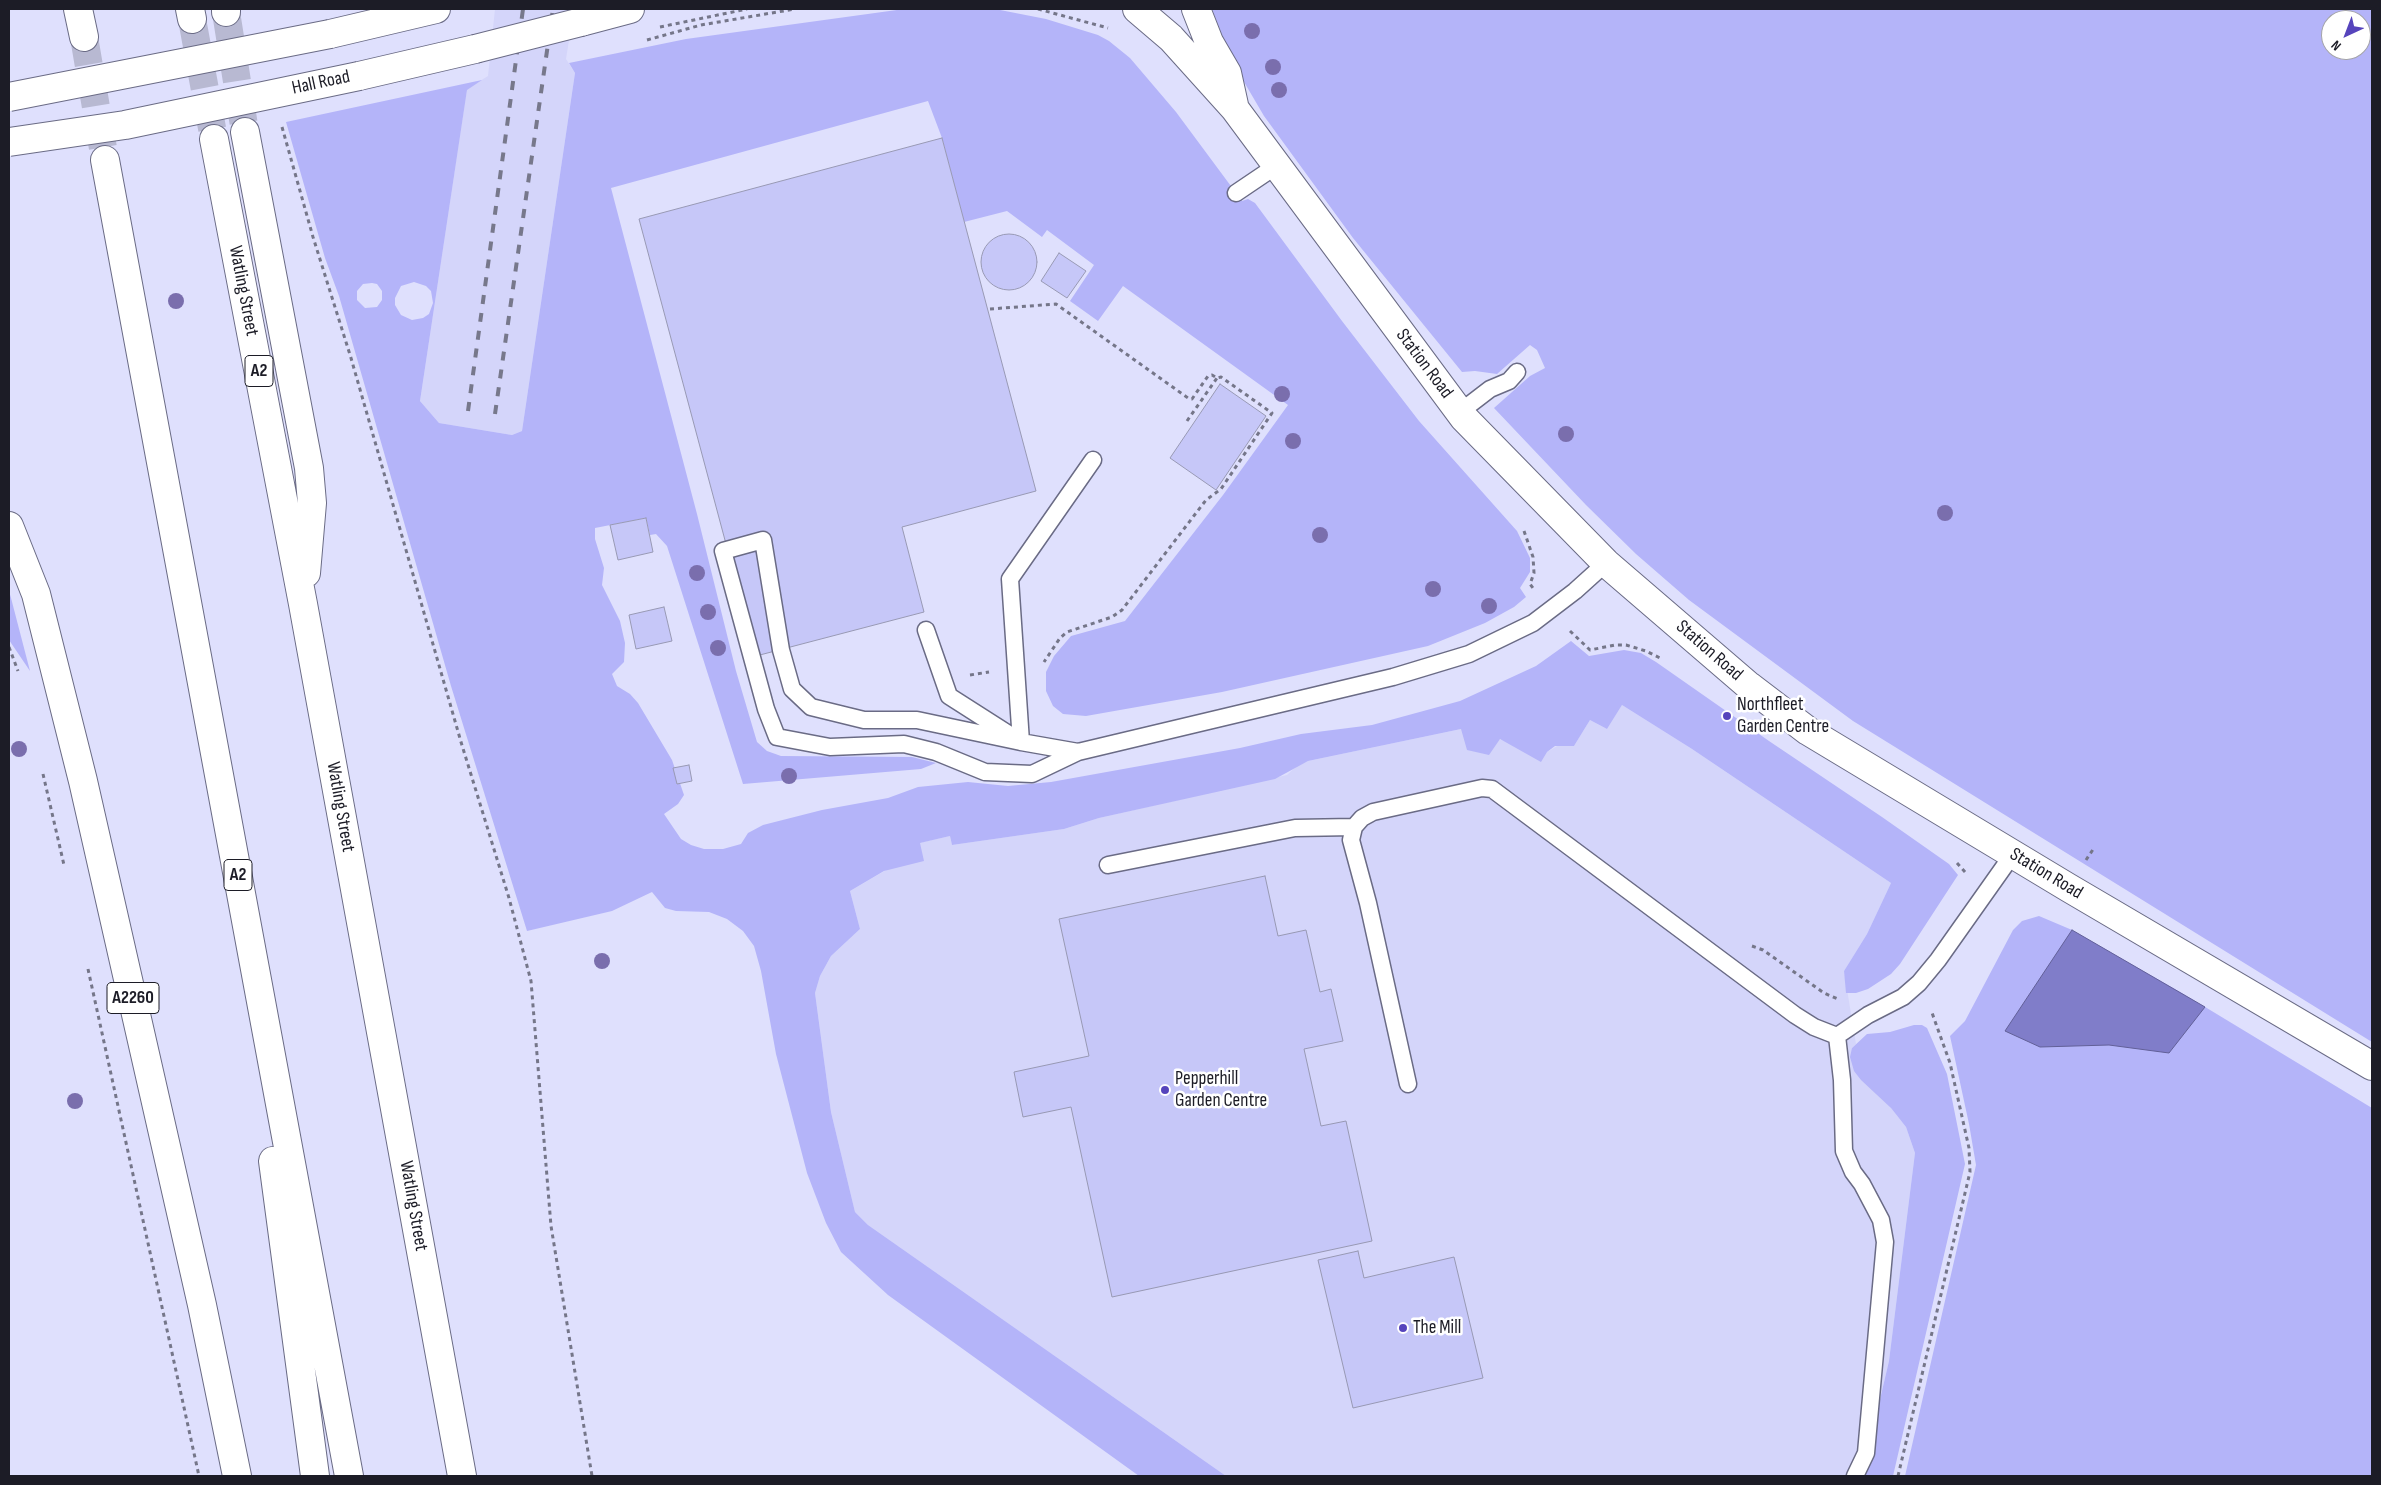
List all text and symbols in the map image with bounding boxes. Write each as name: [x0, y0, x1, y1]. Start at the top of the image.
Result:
north arrow: [2321, 10, 2371, 60]
text: N: [2328, 37, 2345, 54]
street label: Hall Road: [290, 66, 352, 100]
street label: Watling Street: [223, 244, 263, 338]
street label: Station Road: [1390, 325, 1458, 403]
road number: A2: [245, 356, 273, 386]
street label: Station Road: [1671, 616, 1747, 686]
place label: Northfleet Garden Centre: [1737, 694, 1829, 738]
marker: Northfleet Garden Centre: [1721, 710, 1733, 722]
street label: Watling Street: [321, 760, 359, 854]
street label: Station Road: [2005, 843, 2087, 905]
road number: A2: [224, 860, 252, 890]
road number: A2260: [107, 982, 159, 1014]
place label: Pepperhill Garden Centre: [1175, 1068, 1267, 1112]
marker: Pepperhill Garden Centre: [1159, 1084, 1171, 1096]
street label: Watling Street: [394, 1159, 432, 1253]
place label: The Mill: [1413, 1317, 1461, 1339]
marker: The Mill: [1397, 1322, 1409, 1334]

